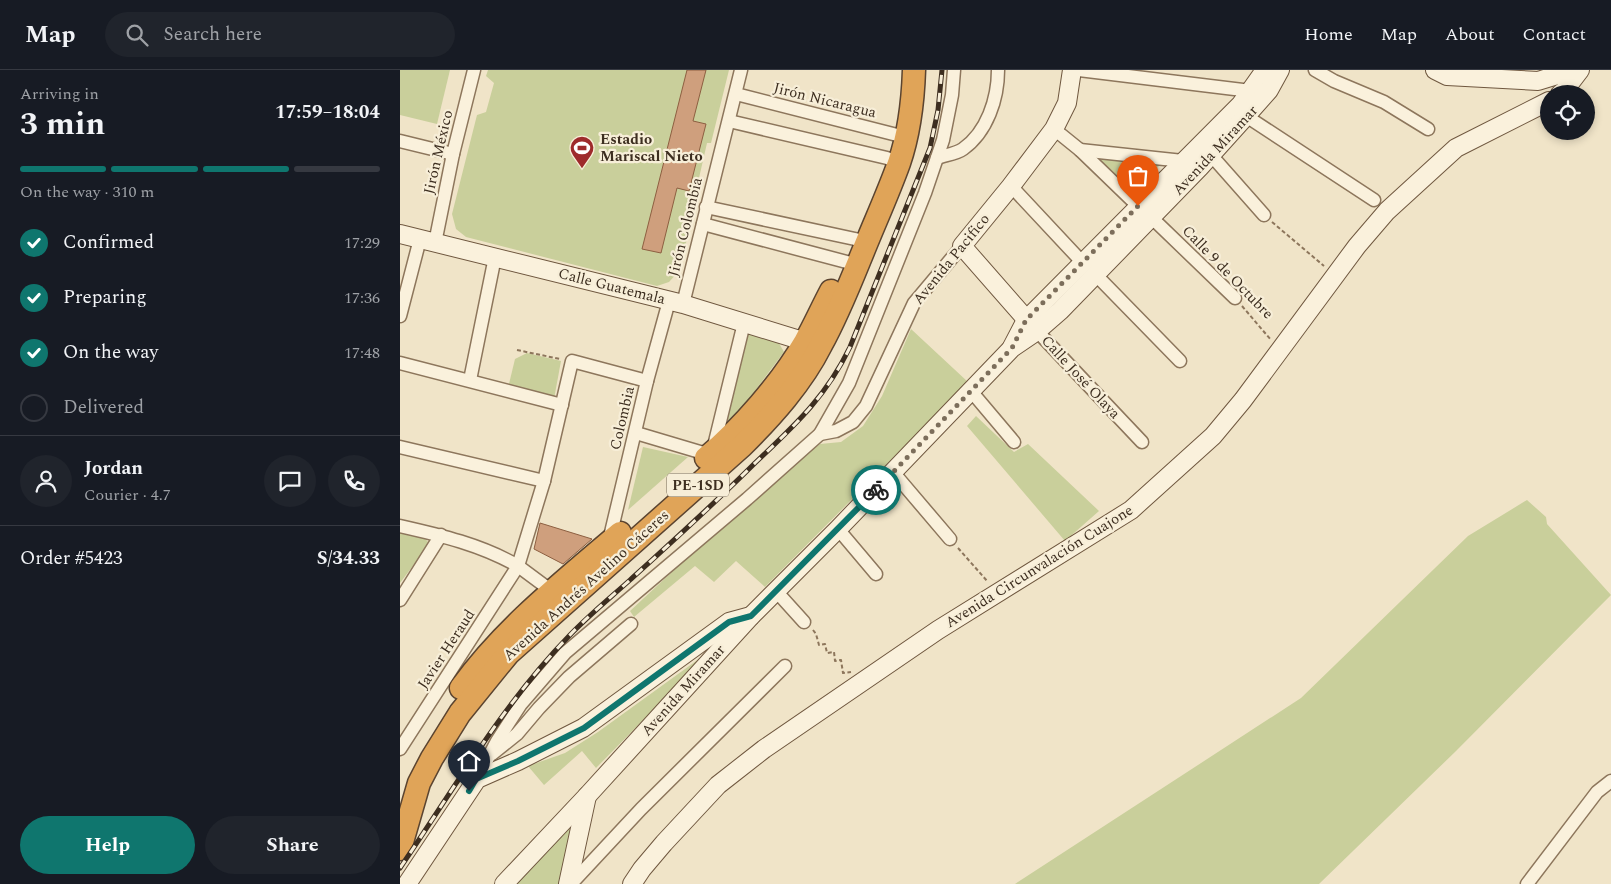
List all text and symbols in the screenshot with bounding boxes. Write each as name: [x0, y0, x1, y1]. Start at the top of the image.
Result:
search box: [105, 12, 455, 57]
text: Map: [25, 17, 75, 53]
text: Search here: [163, 20, 262, 49]
icon: search: [123, 21, 151, 49]
text: Home: [1304, 21, 1353, 48]
text: Map: [1381, 21, 1417, 48]
text: About: [1445, 21, 1495, 48]
text: Contact: [1523, 21, 1586, 48]
street label: Jirón Nicaragua: [771, 77, 879, 125]
text: Arriving in: [20, 82, 99, 106]
map controls: [1540, 85, 1595, 140]
button: locate: [1540, 85, 1595, 140]
text: 17:59–18:04: [275, 98, 380, 127]
text: 3 min: [20, 100, 105, 149]
street label: Avenida Miramar: [1167, 100, 1264, 201]
street label: Jirón México: [418, 108, 459, 197]
place label: Estadio Mariscal Nieto: [600, 128, 703, 168]
sports icon: Estadio Mariscal Nieto: [569, 135, 595, 169]
pin: [1117, 155, 1159, 206]
icon: bag: [1124, 162, 1152, 190]
street label: Jirón Colombia: [662, 174, 709, 279]
text: On the way · 310 m: [20, 180, 154, 204]
street label: Avenida Pacifico: [907, 209, 995, 310]
street label: Calle 9 de Octubre: [1177, 220, 1279, 325]
text: Confirmed: [63, 228, 154, 257]
icon: check: [20, 229, 48, 257]
text: 17:29: [344, 231, 380, 255]
street label: Calle Guatemala: [556, 262, 669, 311]
text: Preparing: [63, 283, 147, 312]
icon: check: [20, 284, 48, 312]
text: 17:36: [344, 286, 380, 310]
street label: Calle José Olaya: [1036, 330, 1126, 425]
text: On the way: [63, 338, 159, 367]
icon: check: [20, 339, 48, 367]
text: 17:48: [344, 341, 380, 365]
street label: Colombia: [604, 383, 641, 452]
text: Delivered: [63, 393, 144, 422]
text: Jordan: [84, 454, 143, 483]
button: person: [20, 455, 72, 507]
button: chat: [264, 455, 316, 507]
button: phone: [328, 455, 380, 507]
courier: [851, 465, 901, 515]
road number: PE-1SD: [667, 474, 729, 496]
icon: bike: [862, 476, 890, 504]
text: Courier · 4.7: [84, 483, 171, 507]
street label: Avenida Circunvalación Cuajone: [941, 499, 1138, 634]
street label: Avenida Andrés Avelino Cáceres: [498, 504, 675, 666]
text: Order #5423: [20, 544, 123, 573]
text: S/34.33: [317, 544, 380, 573]
street label: Javier Heraud: [412, 605, 481, 694]
street label: Avenida Miramar: [636, 639, 731, 741]
pin: [448, 740, 490, 791]
icon: home: [455, 747, 483, 775]
button: Help: [20, 816, 195, 874]
button: Share: [205, 816, 380, 874]

